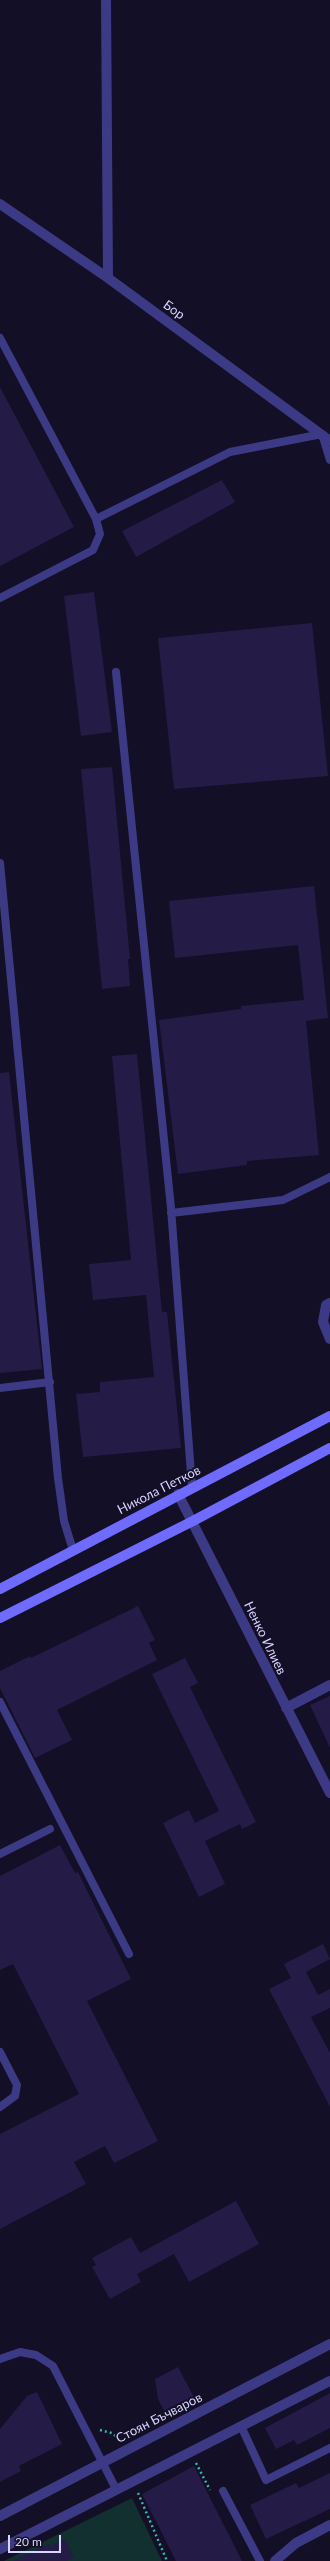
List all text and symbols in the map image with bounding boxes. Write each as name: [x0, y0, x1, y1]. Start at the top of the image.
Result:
street label: Бор: [160, 297, 188, 323]
street label: Никола Петков: [115, 1462, 203, 1518]
street label: Ненко Илиев: [241, 1599, 289, 1677]
street label: Стоян Бъчваров: [113, 2390, 205, 2446]
scale bar: [10, 2527, 63, 2553]
text: 20 m: [15, 2534, 42, 2549]

